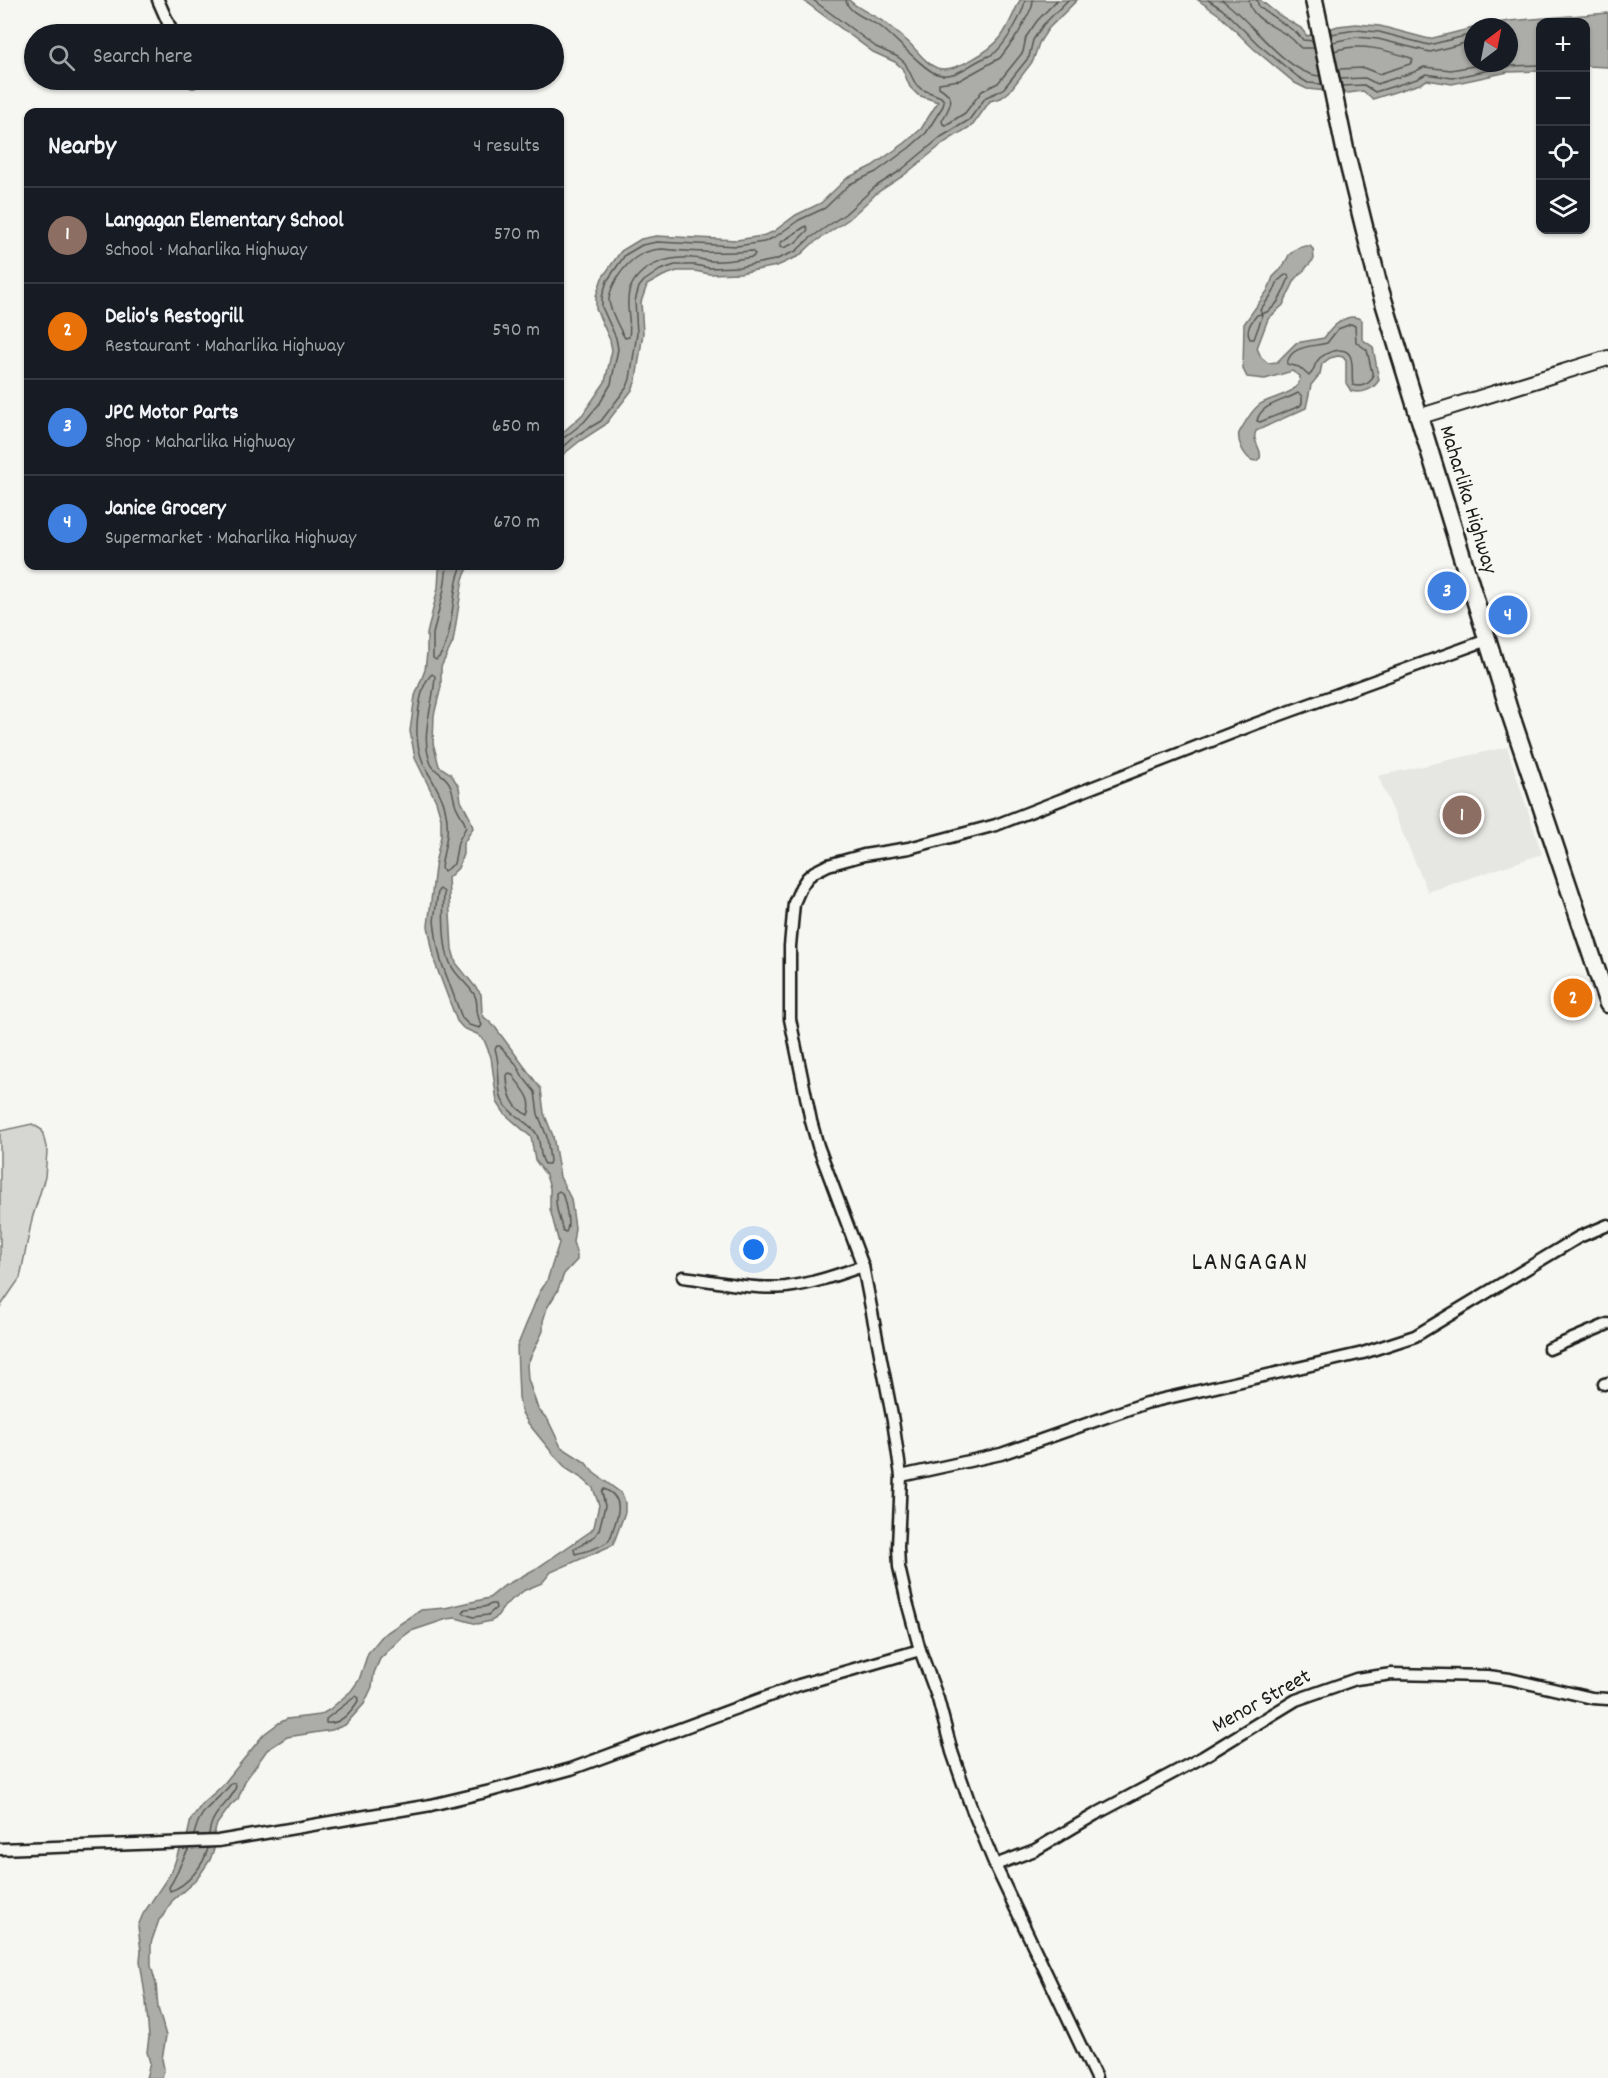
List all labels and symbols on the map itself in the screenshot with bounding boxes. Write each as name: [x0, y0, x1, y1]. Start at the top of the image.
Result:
north arrow: [1464, 18, 1518, 72]
street label: Maharlika Highway: [1430, 422, 1505, 579]
pin: 3: [1428, 568, 1466, 614]
pin: 4: [1488, 592, 1528, 638]
pin: 1: [1442, 792, 1482, 838]
pin: 2: [1554, 976, 1592, 1020]
your location: [739, 1235, 768, 1264]
district label: LANGAGAN: [1191, 1245, 1309, 1282]
street label: Menor Street: [1207, 1662, 1317, 1742]

